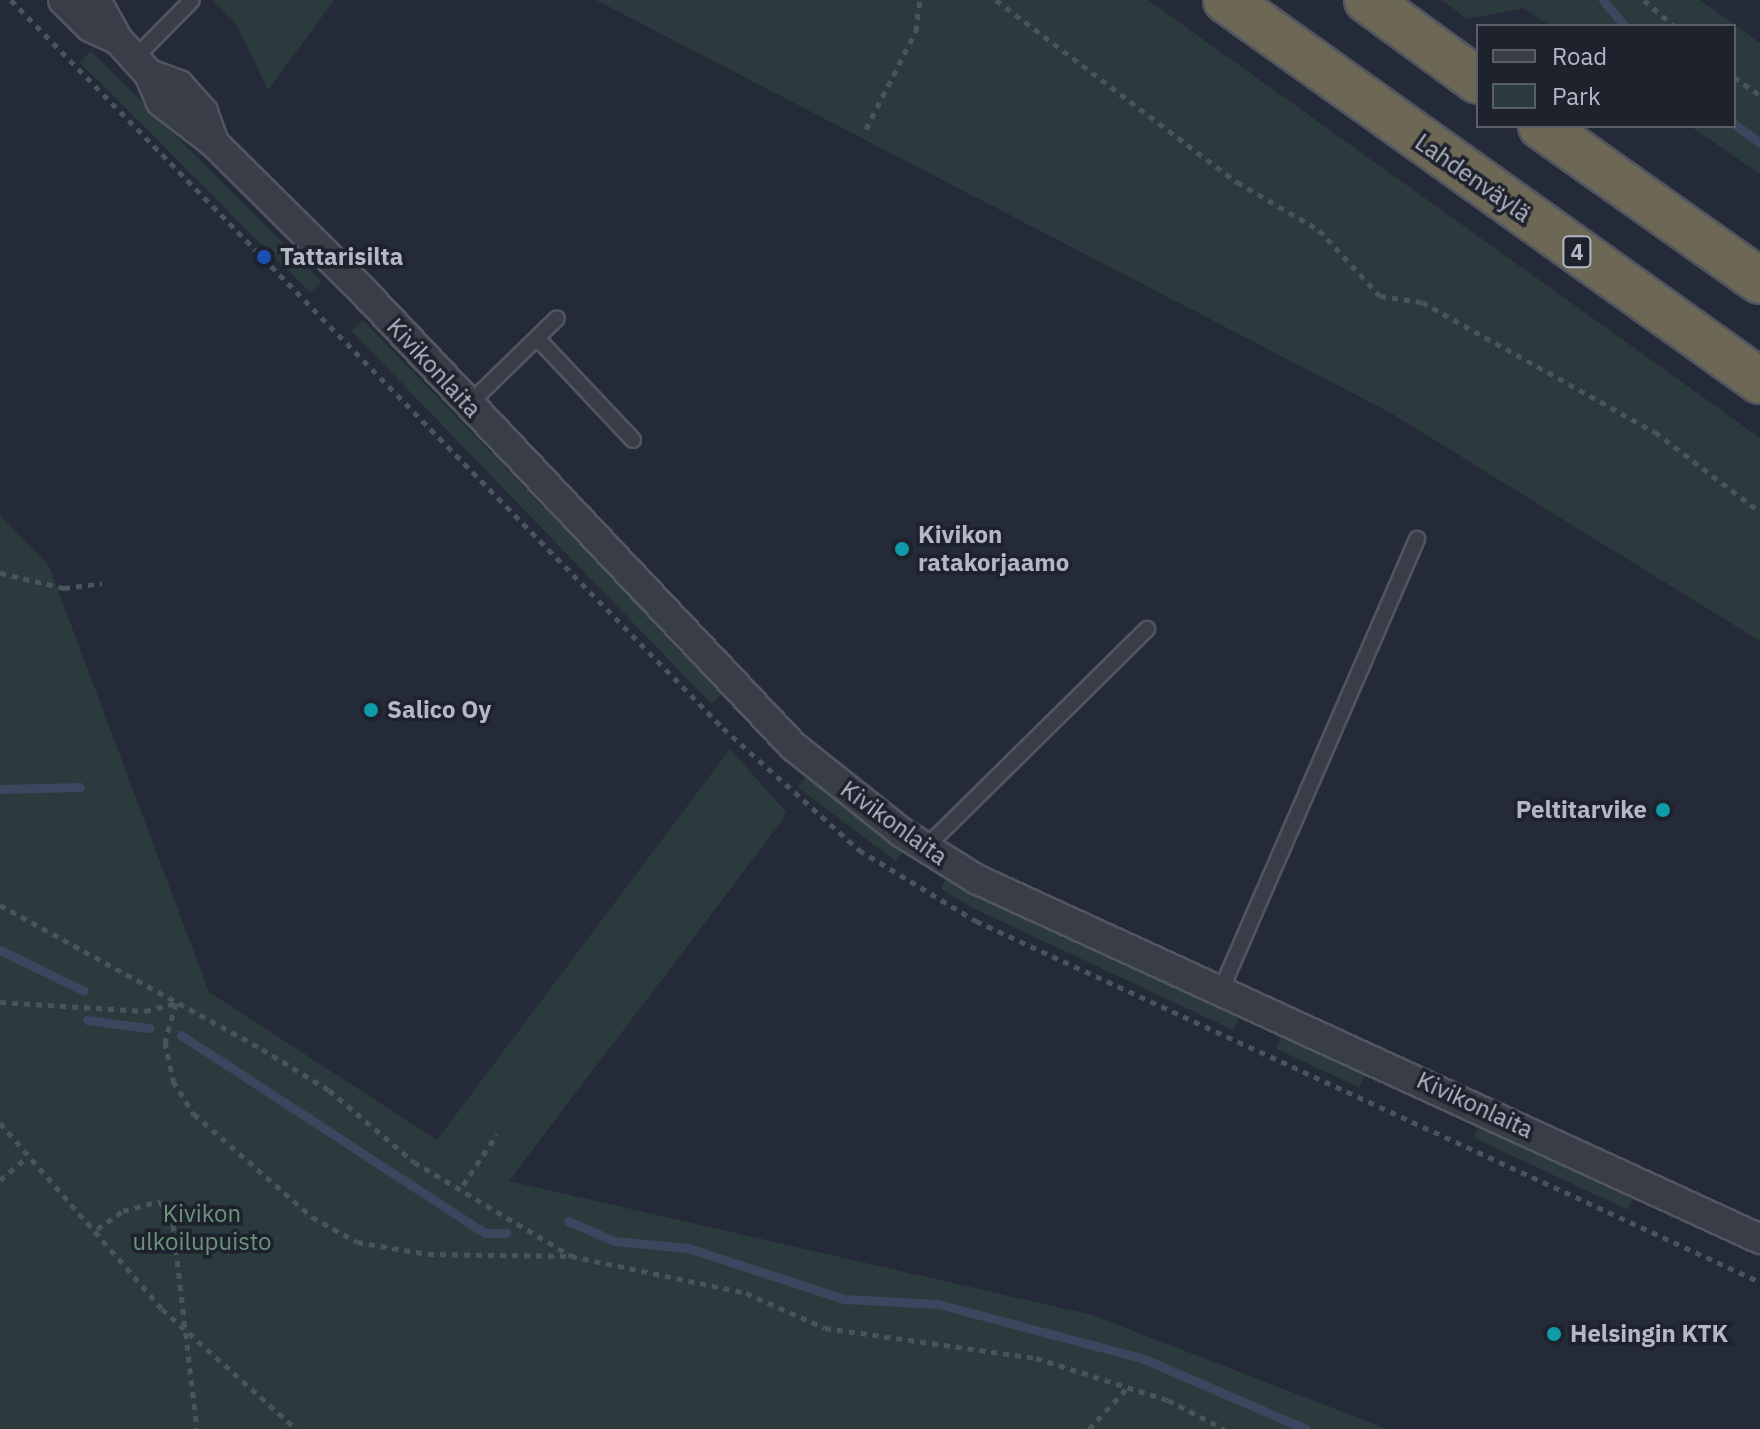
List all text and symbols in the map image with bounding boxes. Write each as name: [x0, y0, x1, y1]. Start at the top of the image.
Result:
legend: [1476, 24, 1736, 128]
text: Road: [1552, 40, 1607, 72]
text: Park: [1552, 80, 1601, 112]
street label: Lahdenväylä: [1410, 128, 1536, 228]
road number: 4: [1561, 234, 1593, 270]
place label: Tattarisilta: [280, 243, 403, 271]
marker: Tattarisilta: [255, 248, 273, 266]
street label: Kivikonlaita: [381, 312, 487, 424]
place label: Kivikon ratakorjaamo: [918, 521, 1069, 577]
marker: Kivikon ratakorjaamo: [893, 540, 911, 558]
place label: Salico Oy: [387, 696, 491, 724]
marker: Salico Oy: [362, 701, 380, 719]
street label: Kivikonlaita: [835, 775, 953, 871]
place label: Peltitarvike: [1516, 796, 1647, 824]
marker: Peltitarvike: [1654, 801, 1672, 819]
street label: Kivikonlaita: [1412, 1066, 1538, 1144]
park label: Kivikon ulkoilupuisto: [133, 1200, 271, 1256]
place label: Helsingin KTK: [1570, 1320, 1728, 1348]
marker: Helsingin KTK: [1545, 1325, 1563, 1343]

